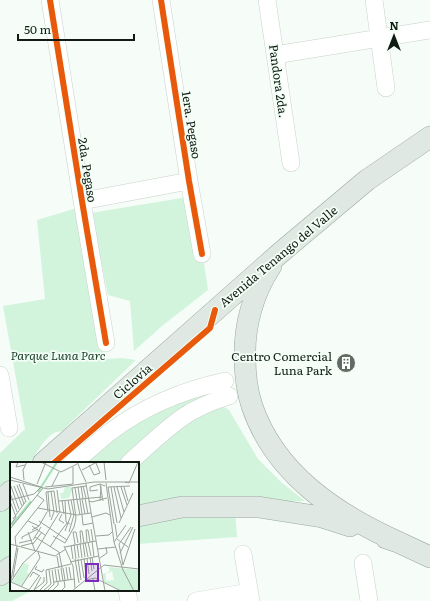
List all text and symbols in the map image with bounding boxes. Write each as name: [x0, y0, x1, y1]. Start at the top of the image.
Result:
scale bar: [18, 16, 134, 42]
north arrow: [374, 16, 414, 56]
text: N: [389, 17, 399, 33]
text: 50 m: [24, 20, 51, 38]
street label: Pandora 2da.: [265, 43, 293, 119]
street label: 1era. Pegaso: [178, 90, 206, 160]
street label: 2da. Pegaso: [74, 136, 102, 204]
street label: Avenida Tenango del Valle: [215, 201, 341, 311]
park label: Parque Luna Parc: [10, 346, 106, 364]
place label: Centro Comercial Luna Park: [231, 347, 333, 379]
building icon: Centro Comercial Luna Park: [335, 352, 357, 374]
street label: Ciclovía: [109, 359, 156, 403]
inset map: [10, 462, 139, 591]

